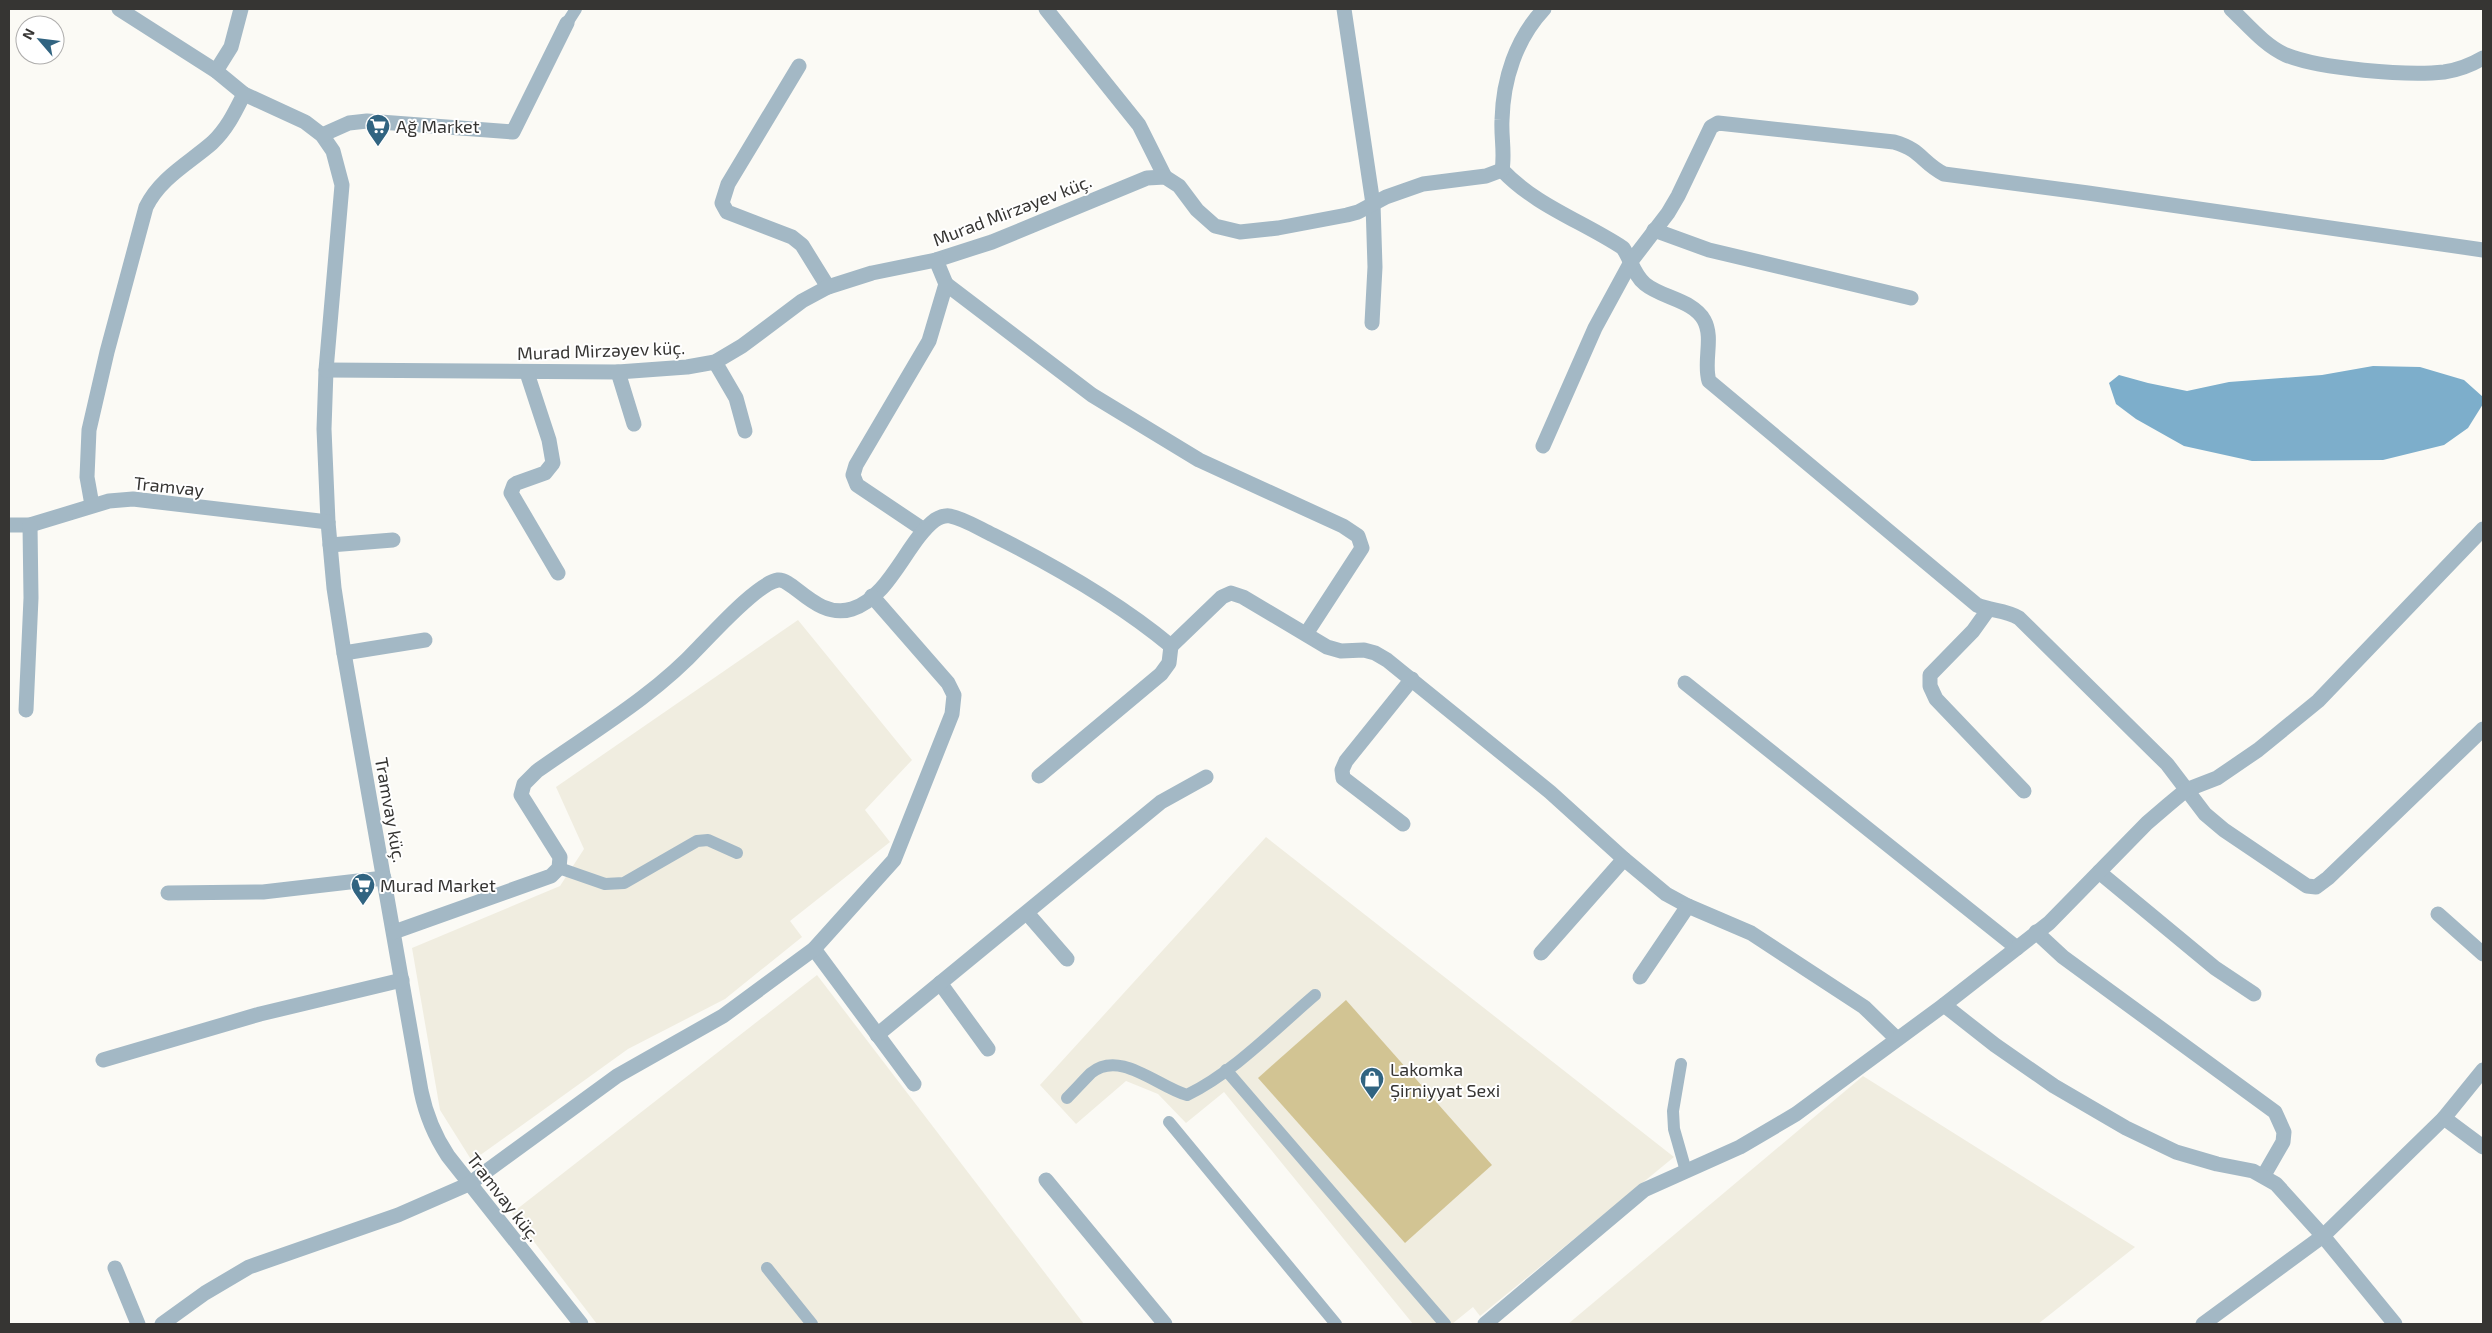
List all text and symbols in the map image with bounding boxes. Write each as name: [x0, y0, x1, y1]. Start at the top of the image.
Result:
north arrow: [15, 15, 65, 65]
text: N: [18, 25, 38, 42]
supermarket icon: Ağ Market: [365, 113, 391, 147]
place label: Ağ Market: [396, 115, 480, 137]
street label: Murad Mirzəyev küç.: [929, 170, 1095, 251]
street label: Murad Mirzəyev küç.: [517, 336, 686, 365]
street label: Tramvay: [133, 471, 206, 501]
street label: Tramvay küç.: [370, 756, 411, 865]
supermarket icon: Murad Market: [350, 872, 376, 906]
place label: Murad Market: [380, 874, 496, 896]
place label: Lakomka Şirniyyat Sexi: [1390, 1058, 1500, 1102]
shop icon: Lakomka Şirniyyat Sexi: [1359, 1066, 1385, 1100]
street label: Tramvay küç.: [462, 1148, 545, 1246]

